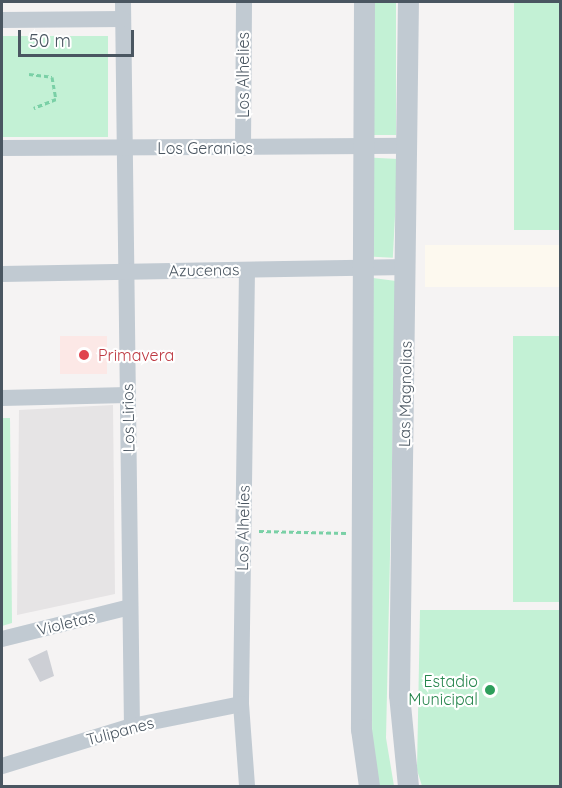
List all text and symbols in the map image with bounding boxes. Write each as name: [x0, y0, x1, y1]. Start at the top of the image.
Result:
scale bar: [21, 18, 136, 56]
text: 50 m: [29, 29, 71, 52]
street label: Los Alhelies: [233, 32, 253, 118]
street label: Los Geranios: [157, 138, 253, 158]
street label: Azucenas: [168, 260, 240, 280]
street label: Las Magnolias: [394, 341, 416, 447]
place label: Primavera: [98, 345, 174, 365]
marker: Primavera: [75, 346, 93, 364]
street label: Los Lirios: [118, 383, 138, 453]
street label: Los Alhelíes: [233, 485, 253, 571]
street label: Violetas: [35, 607, 97, 639]
place label: Estadio Municipal: [408, 671, 478, 709]
marker: Estadio Municipal: [483, 683, 497, 697]
street label: Tulipanes: [84, 713, 156, 749]

